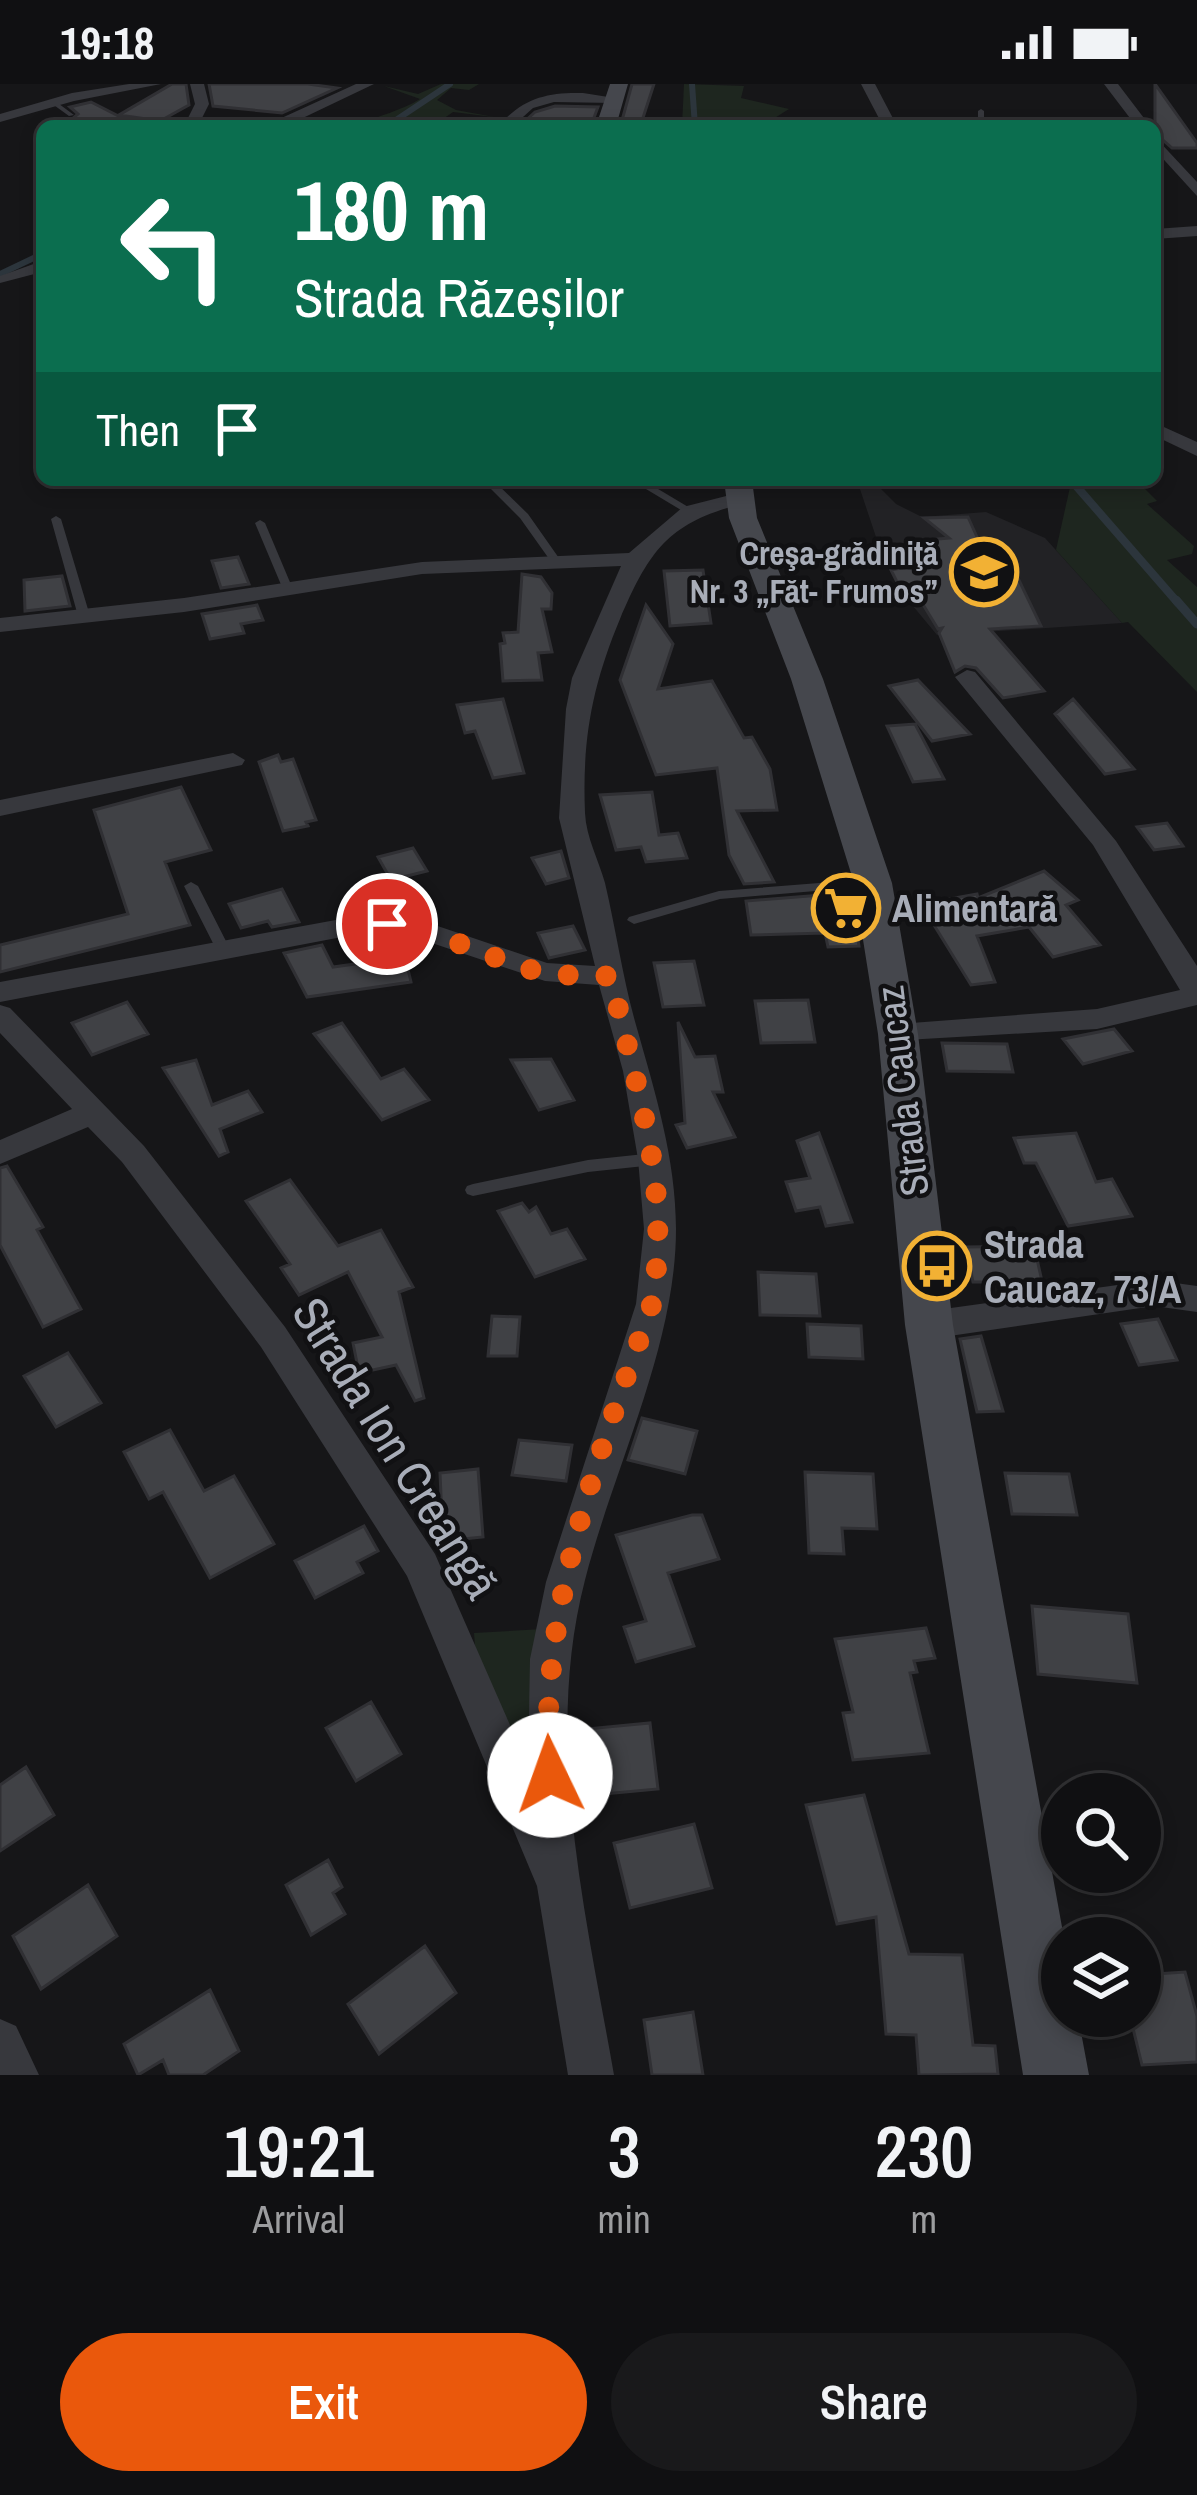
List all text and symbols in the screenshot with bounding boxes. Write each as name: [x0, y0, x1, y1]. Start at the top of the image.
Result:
text: 19:18: [60, 12, 154, 73]
text: 180 m: [294, 153, 489, 266]
icon: left: [96, 168, 252, 324]
text: Strada Răzeșilor: [294, 261, 624, 334]
icon: arrive: [204, 396, 270, 462]
text: Then: [96, 399, 180, 460]
place label: Creşa-grădiniţă Nr. 3 „Făt- Frumos”: [690, 531, 938, 613]
school or university icon: Creşa-grădiniţă Nr. 3 „Făt- Frumos”: [949, 537, 1019, 607]
pin: [336, 873, 438, 975]
supermarket icon: Alimentară: [811, 873, 881, 943]
place label: Alimentară: [892, 882, 1057, 934]
icon: arrive: [354, 891, 420, 957]
street label: Strada Caucaz: [863, 983, 941, 1199]
place label: Strada Caucaz, 73/A: [984, 1218, 1182, 1315]
bus stop icon: Strada Caucaz, 73/A: [902, 1231, 972, 1301]
street label: Strada Ion Creangă: [278, 1285, 515, 1611]
position arrow: [487, 1712, 613, 1838]
map controls: [1041, 1773, 1161, 2037]
button: search: [1041, 1773, 1161, 1893]
button: layers: [1041, 1917, 1161, 2037]
text: 19:21: [224, 2102, 374, 2199]
text: 3: [608, 2102, 641, 2199]
text: 230: [875, 2102, 973, 2199]
text: Arrival: [253, 2193, 345, 2245]
text: min: [598, 2193, 651, 2245]
text: m: [911, 2193, 937, 2245]
button: Exit: [60, 2333, 587, 2471]
button: Share: [611, 2333, 1137, 2471]

